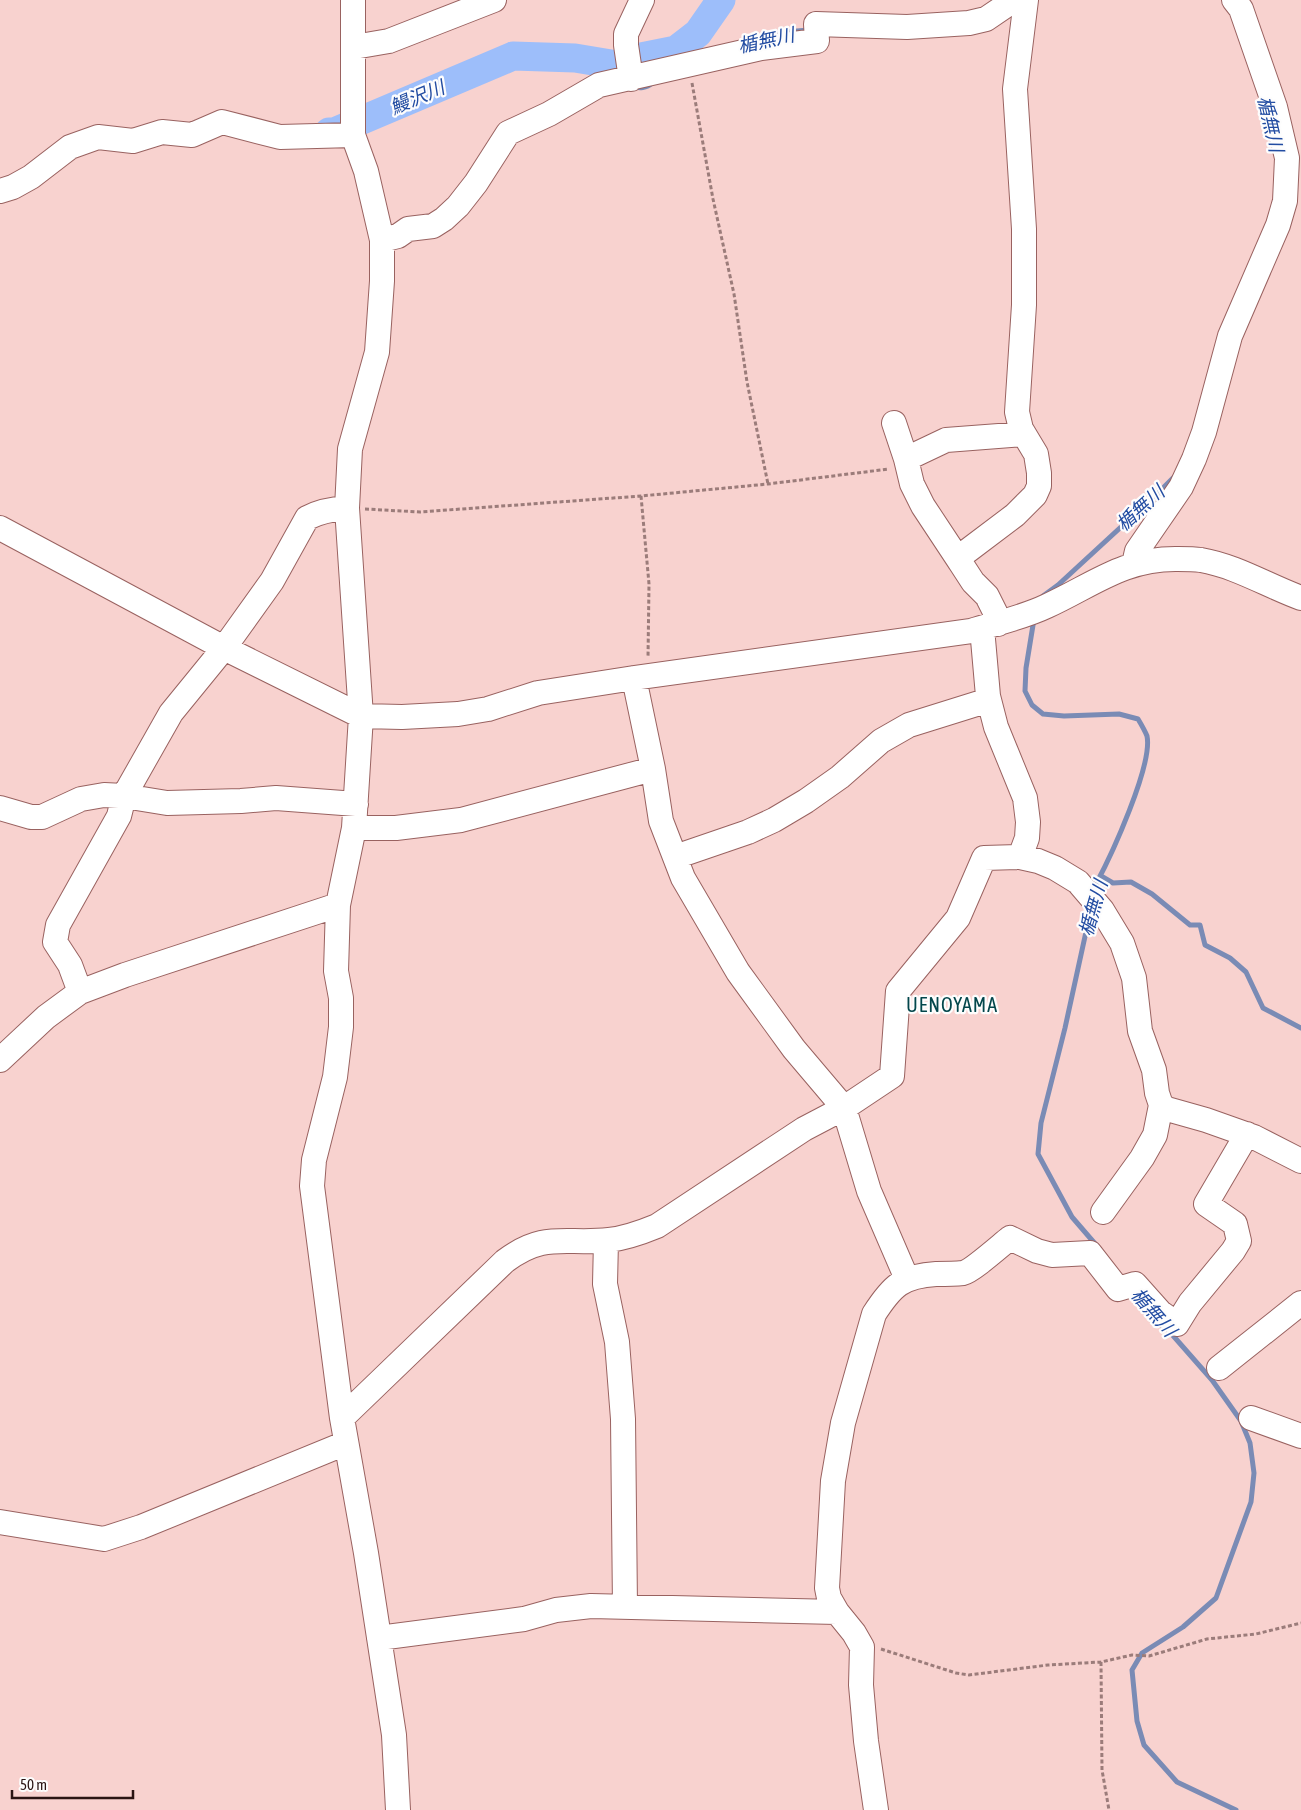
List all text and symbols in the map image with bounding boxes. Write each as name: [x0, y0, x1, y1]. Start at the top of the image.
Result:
water label: 楯無川: [736, 23, 798, 57]
water label: 鰻沢川: [386, 75, 449, 118]
water label: 楯無川: [1254, 94, 1289, 156]
water label: 楯無川: [1111, 479, 1170, 535]
water label: 楯無川: [1075, 876, 1112, 938]
district label: UENOYAMA: [906, 993, 998, 1016]
water label: 楯無川: [1127, 1283, 1182, 1342]
scale bar: [12, 1768, 134, 1800]
text: 50 m: [20, 1776, 47, 1793]

